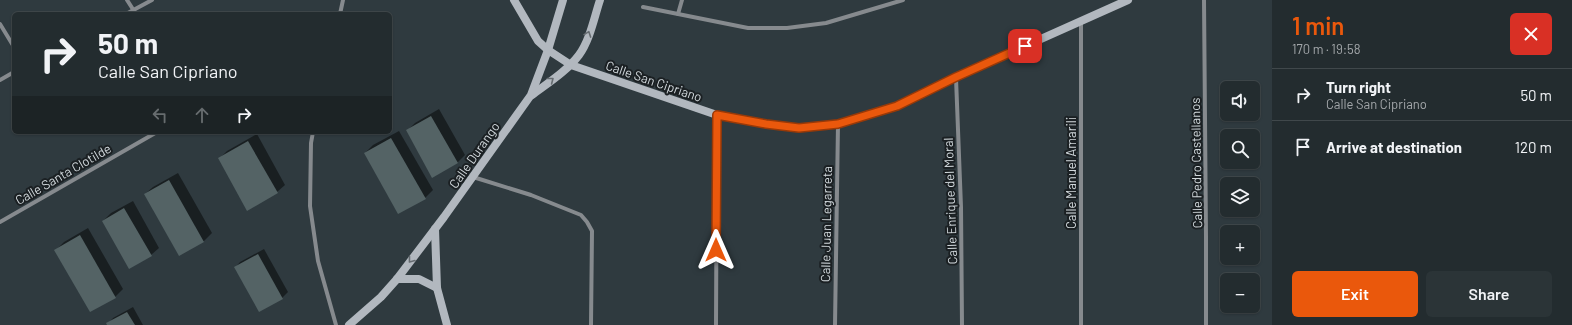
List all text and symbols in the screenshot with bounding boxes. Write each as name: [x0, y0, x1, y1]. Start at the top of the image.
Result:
text: 1 min: [1292, 11, 1344, 40]
button: close: [1510, 13, 1552, 55]
text: 50 m: [98, 26, 158, 60]
icon: right: [32, 28, 84, 80]
pin: [1008, 29, 1042, 63]
one-way arrow: [584, 30, 592, 37]
icon: arrive: [1014, 35, 1036, 57]
text: 170 m · 19:58: [1292, 41, 1361, 57]
street label: Calle San Cipriano: [604, 57, 704, 105]
text: Calle San Cipriano: [98, 60, 238, 82]
one-way arrow: [547, 78, 554, 85]
text: Turn right: [1326, 78, 1391, 96]
map controls: [1220, 81, 1260, 313]
button: sound: [1220, 81, 1260, 121]
icon: right: [1292, 84, 1314, 106]
text: 50 m: [1520, 86, 1552, 104]
text: Calle San Cipriano: [1326, 96, 1427, 112]
street label: Calle Pedro Castellanos: [1187, 97, 1205, 229]
icon: left: [149, 104, 171, 126]
icon: ahead: [191, 104, 213, 126]
icon: right: [233, 104, 255, 126]
street label: Calle Manuel Amarili: [1063, 117, 1079, 229]
street label: Calle Durango: [445, 119, 503, 191]
button: search: [1220, 129, 1260, 169]
icon: arrive: [1292, 136, 1314, 158]
street label: Calle Enrique del Moral: [940, 137, 960, 265]
text: Arrive at destination: [1326, 138, 1462, 156]
text: 120 m: [1515, 138, 1552, 156]
street label: Calle Santa Clotilde: [12, 140, 114, 208]
street label: Calle Juan Legarreta: [817, 166, 835, 282]
button: layers: [1220, 177, 1260, 217]
button: +: [1220, 225, 1260, 265]
position arrow: [695, 229, 737, 271]
one-way arrow: [409, 256, 416, 263]
button: Exit: [1292, 271, 1418, 317]
button: Share: [1426, 271, 1552, 317]
button: −: [1220, 273, 1260, 313]

